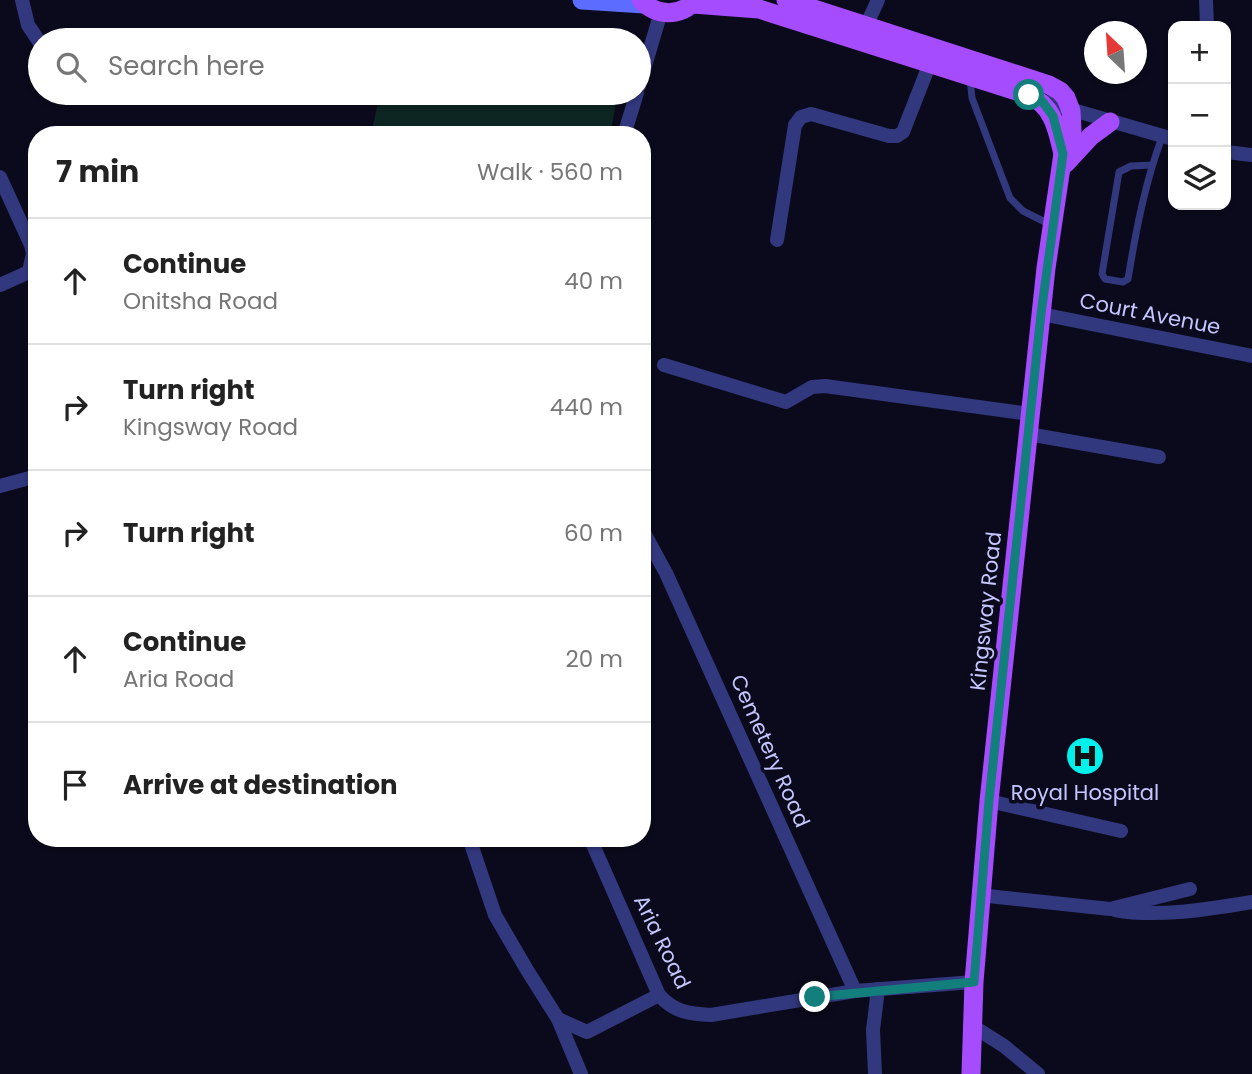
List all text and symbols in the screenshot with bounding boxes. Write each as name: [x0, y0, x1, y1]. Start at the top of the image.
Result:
north arrow: [1084, 21, 1147, 84]
map controls: [1168, 21, 1231, 210]
button: +: [1168, 21, 1231, 84]
search box: [28, 28, 651, 105]
icon: search: [52, 48, 90, 86]
text: Search here: [108, 48, 265, 84]
route start: [1013, 79, 1044, 110]
button: −: [1168, 84, 1231, 147]
button: layers: [1168, 147, 1231, 210]
text: 7 min: [56, 150, 139, 193]
text: Walk · 560 m: [477, 156, 623, 188]
text: Continue: [123, 246, 246, 282]
icon: ahead: [56, 262, 94, 300]
text: 40 m: [564, 265, 623, 297]
text: Onitsha Road: [123, 285, 278, 317]
street label: Court Avenue: [1077, 286, 1223, 341]
text: Turn right: [123, 372, 255, 408]
icon: right: [56, 388, 94, 426]
text: 440 m: [550, 391, 623, 423]
text: Kingsway Road: [123, 411, 298, 443]
icon: right: [56, 514, 94, 552]
text: Turn right: [123, 515, 255, 551]
text: 60 m: [564, 517, 623, 549]
street label: Kingsway Road: [963, 530, 1008, 692]
text: Continue: [123, 624, 246, 660]
icon: ahead: [56, 640, 94, 678]
text: 20 m: [565, 643, 623, 675]
text: Aria Road: [123, 663, 234, 695]
street label: Cemetery Road: [724, 670, 817, 832]
hospital icon: Royal Hospital: [1064, 735, 1106, 777]
icon: arrive: [56, 766, 94, 804]
text: Arrive at destination: [123, 767, 398, 803]
place label: Royal Hospital: [1011, 778, 1159, 807]
street label: Aria Road: [627, 890, 698, 994]
route end: [799, 981, 830, 1012]

